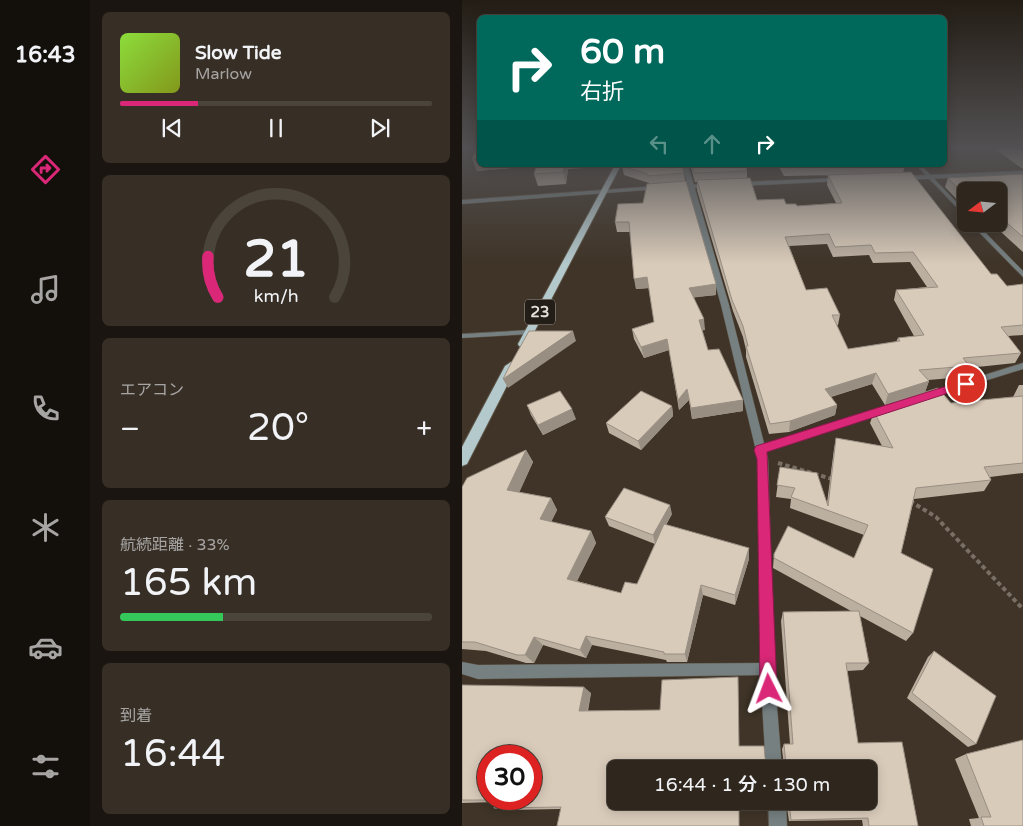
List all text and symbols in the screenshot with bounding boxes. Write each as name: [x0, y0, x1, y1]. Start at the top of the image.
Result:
text: 60 m: [580, 31, 665, 73]
icon: right: [497, 35, 562, 100]
text: 16:43: [15, 42, 75, 68]
text: Slow Tide: [195, 42, 282, 64]
text: Marlow: [195, 64, 252, 84]
text: 右折: [580, 79, 624, 105]
icon: previous: [158, 114, 186, 142]
icon: pause: [262, 114, 290, 142]
icon: next: [366, 114, 394, 142]
icon: left: [645, 130, 673, 158]
icon: ahead: [698, 130, 726, 158]
icon: right: [751, 130, 779, 158]
icon: directions: [28, 152, 63, 187]
north arrow: [957, 182, 1007, 232]
map controls: [957, 182, 1007, 232]
text: 21: [243, 228, 309, 291]
icon: music: [28, 272, 63, 307]
text: km/h: [254, 286, 298, 307]
road number: 23: [525, 300, 555, 324]
pin: [945, 363, 987, 405]
icon: arrive: [952, 370, 980, 398]
text: エアコン: [120, 380, 184, 400]
icon: phone: [28, 391, 63, 426]
text: 20°: [247, 405, 309, 451]
text: −: [120, 412, 140, 446]
text: +: [416, 412, 432, 446]
icon: climate: [28, 510, 63, 545]
text: 航続距離 · 33%: [120, 535, 230, 555]
text: 165 km: [120, 560, 257, 606]
icon: car: [28, 630, 63, 665]
position arrow: [742, 662, 794, 714]
text: 到着: [120, 706, 152, 726]
text: 16:44: [120, 731, 225, 777]
speed limit sign: 30: [477, 745, 542, 810]
icon: filters: [28, 749, 63, 784]
text: 16:44 · 1 分 · 130 m: [654, 774, 830, 796]

